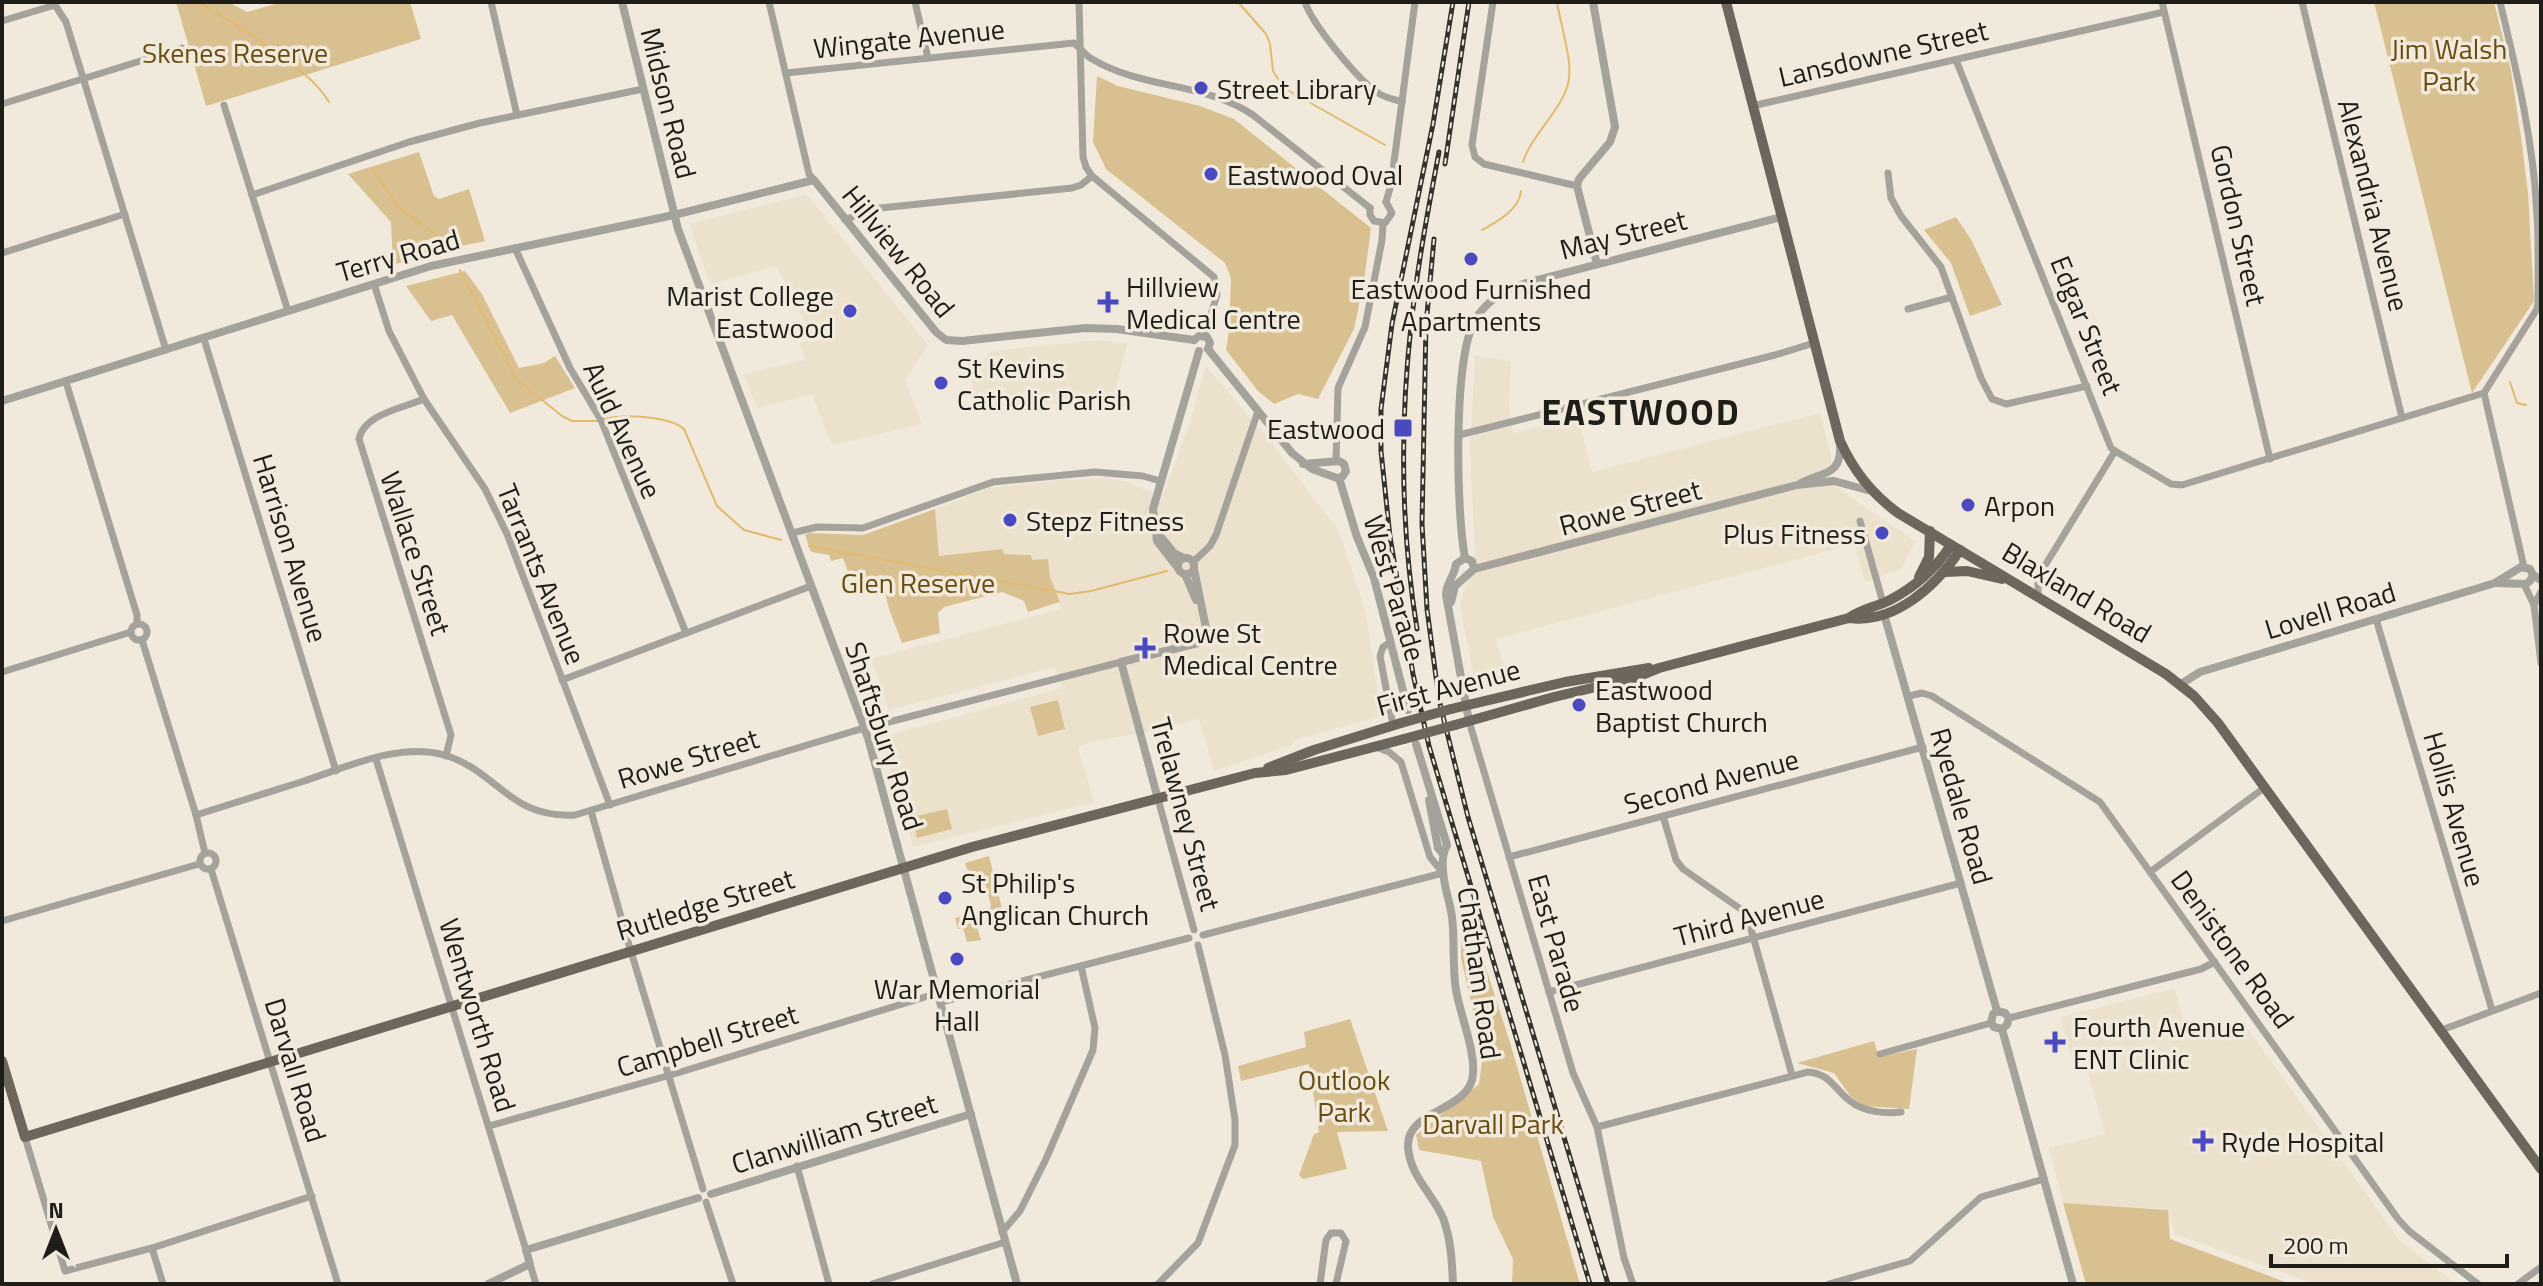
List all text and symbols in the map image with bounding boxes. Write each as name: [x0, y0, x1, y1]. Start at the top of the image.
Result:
street label: Wingate Avenue: [811, 7, 1007, 69]
street label: Lansdowne Street: [1774, 8, 1992, 98]
street label: Midson Road: [629, 23, 709, 183]
park label: Jim Walsh Park: [2391, 27, 2507, 102]
park label: Skenes Reserve: [142, 31, 328, 74]
place label: Street Library: [1217, 67, 1377, 110]
marker: Street Library: [1192, 79, 1210, 97]
street label: Alexandria Avenue: [2327, 94, 2421, 316]
street label: Gordon Street: [2200, 140, 2278, 310]
place label: Eastwood Oval: [1227, 153, 1403, 196]
marker: Eastwood Oval: [1202, 165, 1220, 183]
street label: Hillview Road: [832, 175, 966, 327]
street label: May Street: [1555, 197, 1691, 270]
street label: Terry Road: [332, 217, 464, 293]
street label: Edgar Street: [2040, 249, 2134, 401]
marker: Eastwood Furnished Apartments: [1462, 250, 1480, 268]
place label: Hillview Medical Centre: [1126, 265, 1301, 340]
place label: Eastwood Furnished Apartments: [1350, 267, 1592, 342]
place label: Marist College Eastwood: [666, 274, 834, 349]
marker: Hillview Medical Centre: [1097, 291, 1119, 313]
marker: Marist College Eastwood: [841, 302, 859, 320]
place label: St Kevins Catholic Parish: [957, 346, 1131, 421]
street label: Auld Avenue: [573, 354, 673, 506]
marker: St Kevins Catholic Parish: [932, 374, 950, 392]
district label: EASTWOOD: [1541, 384, 1741, 439]
place label: Eastwood: [1267, 407, 1385, 450]
marker: Eastwood: [1392, 417, 1414, 439]
street label: Harrison Avenue: [242, 448, 340, 648]
street label: Wallace Street: [369, 466, 463, 641]
street label: Rowe Street: [1554, 467, 1706, 547]
street label: Tarrants Avenue: [486, 477, 598, 671]
place label: Arpon: [1984, 484, 2055, 527]
marker: Arpon: [1959, 496, 1977, 514]
place label: Stepz Fitness: [1026, 499, 1184, 542]
street label: West Parade: [1352, 510, 1438, 666]
marker: Stepz Fitness: [1001, 511, 1019, 529]
place label: Plus Fitness: [1723, 512, 1866, 555]
marker: Plus Fitness: [1873, 524, 1891, 542]
street label: Blaxland Road: [1994, 530, 2160, 654]
park label: Glen Reserve: [841, 561, 995, 604]
street label: Lovell Road: [2259, 570, 2401, 650]
place label: Rowe St Medical Centre: [1163, 611, 1338, 686]
street label: Shaftsbury Road: [834, 636, 936, 836]
marker: Rowe St Medical Centre: [1134, 637, 1156, 659]
street label: First Avenue: [1371, 647, 1525, 727]
place label: Eastwood Baptist Church: [1595, 668, 1768, 743]
marker: Eastwood Baptist Church: [1570, 696, 1588, 714]
street label: Trelawney Street: [1140, 713, 1232, 916]
street label: Rowe Street: [612, 716, 764, 800]
street label: Ryedale Road: [1919, 723, 2005, 889]
street label: Hollis Avenue: [2412, 726, 2498, 892]
street label: Second Avenue: [1619, 737, 1803, 825]
street label: Rutledge Street: [611, 856, 799, 951]
place label: St Philip's Anglican Church: [961, 861, 1149, 936]
street label: Denistone Road: [2161, 861, 2305, 1037]
street label: East Parade: [1517, 869, 1597, 1017]
street label: Third Avenue: [1669, 876, 1829, 958]
street label: Chatham Road: [1447, 884, 1513, 1062]
marker: St Philip's Anglican Church: [936, 889, 954, 907]
street label: Wentworth Road: [428, 913, 528, 1117]
marker: War Memorial Hall: [948, 950, 966, 968]
place label: War Memorial Hall: [874, 967, 1040, 1042]
street label: Campbell Street: [611, 992, 803, 1088]
street label: Darvall Road: [254, 993, 338, 1147]
place label: Fourth Avenue ENT Clinic: [2073, 1005, 2245, 1080]
marker: Fourth Avenue ENT Clinic: [2044, 1031, 2066, 1053]
park label: Outlook Park: [1298, 1058, 1390, 1133]
street label: Clanwilliam Street: [726, 1081, 942, 1185]
park label: Darvall Park: [1422, 1102, 1564, 1145]
place label: Ryde Hospital: [2221, 1120, 2384, 1163]
marker: Ryde Hospital: [2192, 1130, 2214, 1152]
north arrow: [16, 1190, 96, 1270]
text: N: [48, 1193, 64, 1227]
scale bar: [2271, 1218, 2507, 1268]
text: 200 m: [2283, 1227, 2349, 1263]

